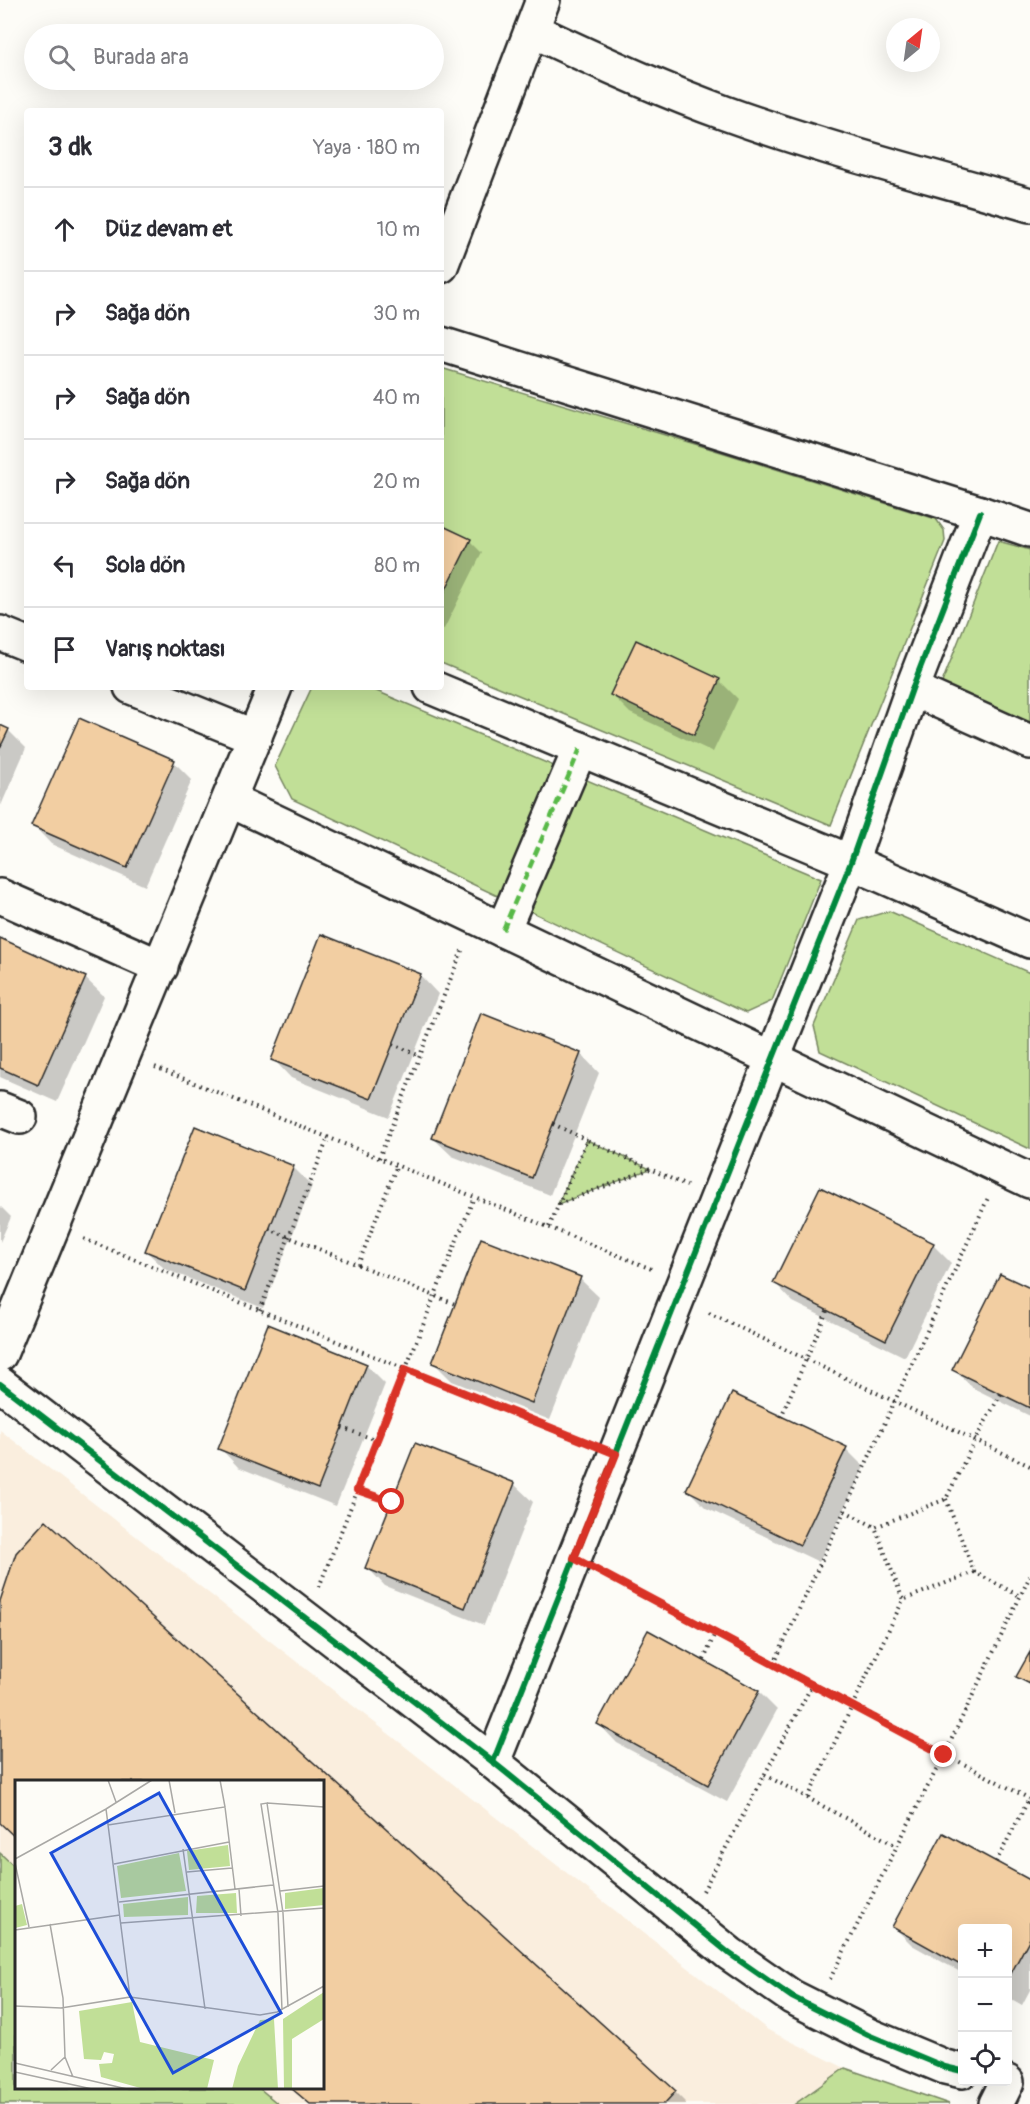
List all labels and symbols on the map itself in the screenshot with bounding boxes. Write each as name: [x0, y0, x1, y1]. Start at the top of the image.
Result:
north arrow: [886, 18, 940, 72]
route start: [378, 1488, 404, 1514]
route end: [930, 1741, 956, 1767]
inset map: [15, 1780, 324, 2089]

